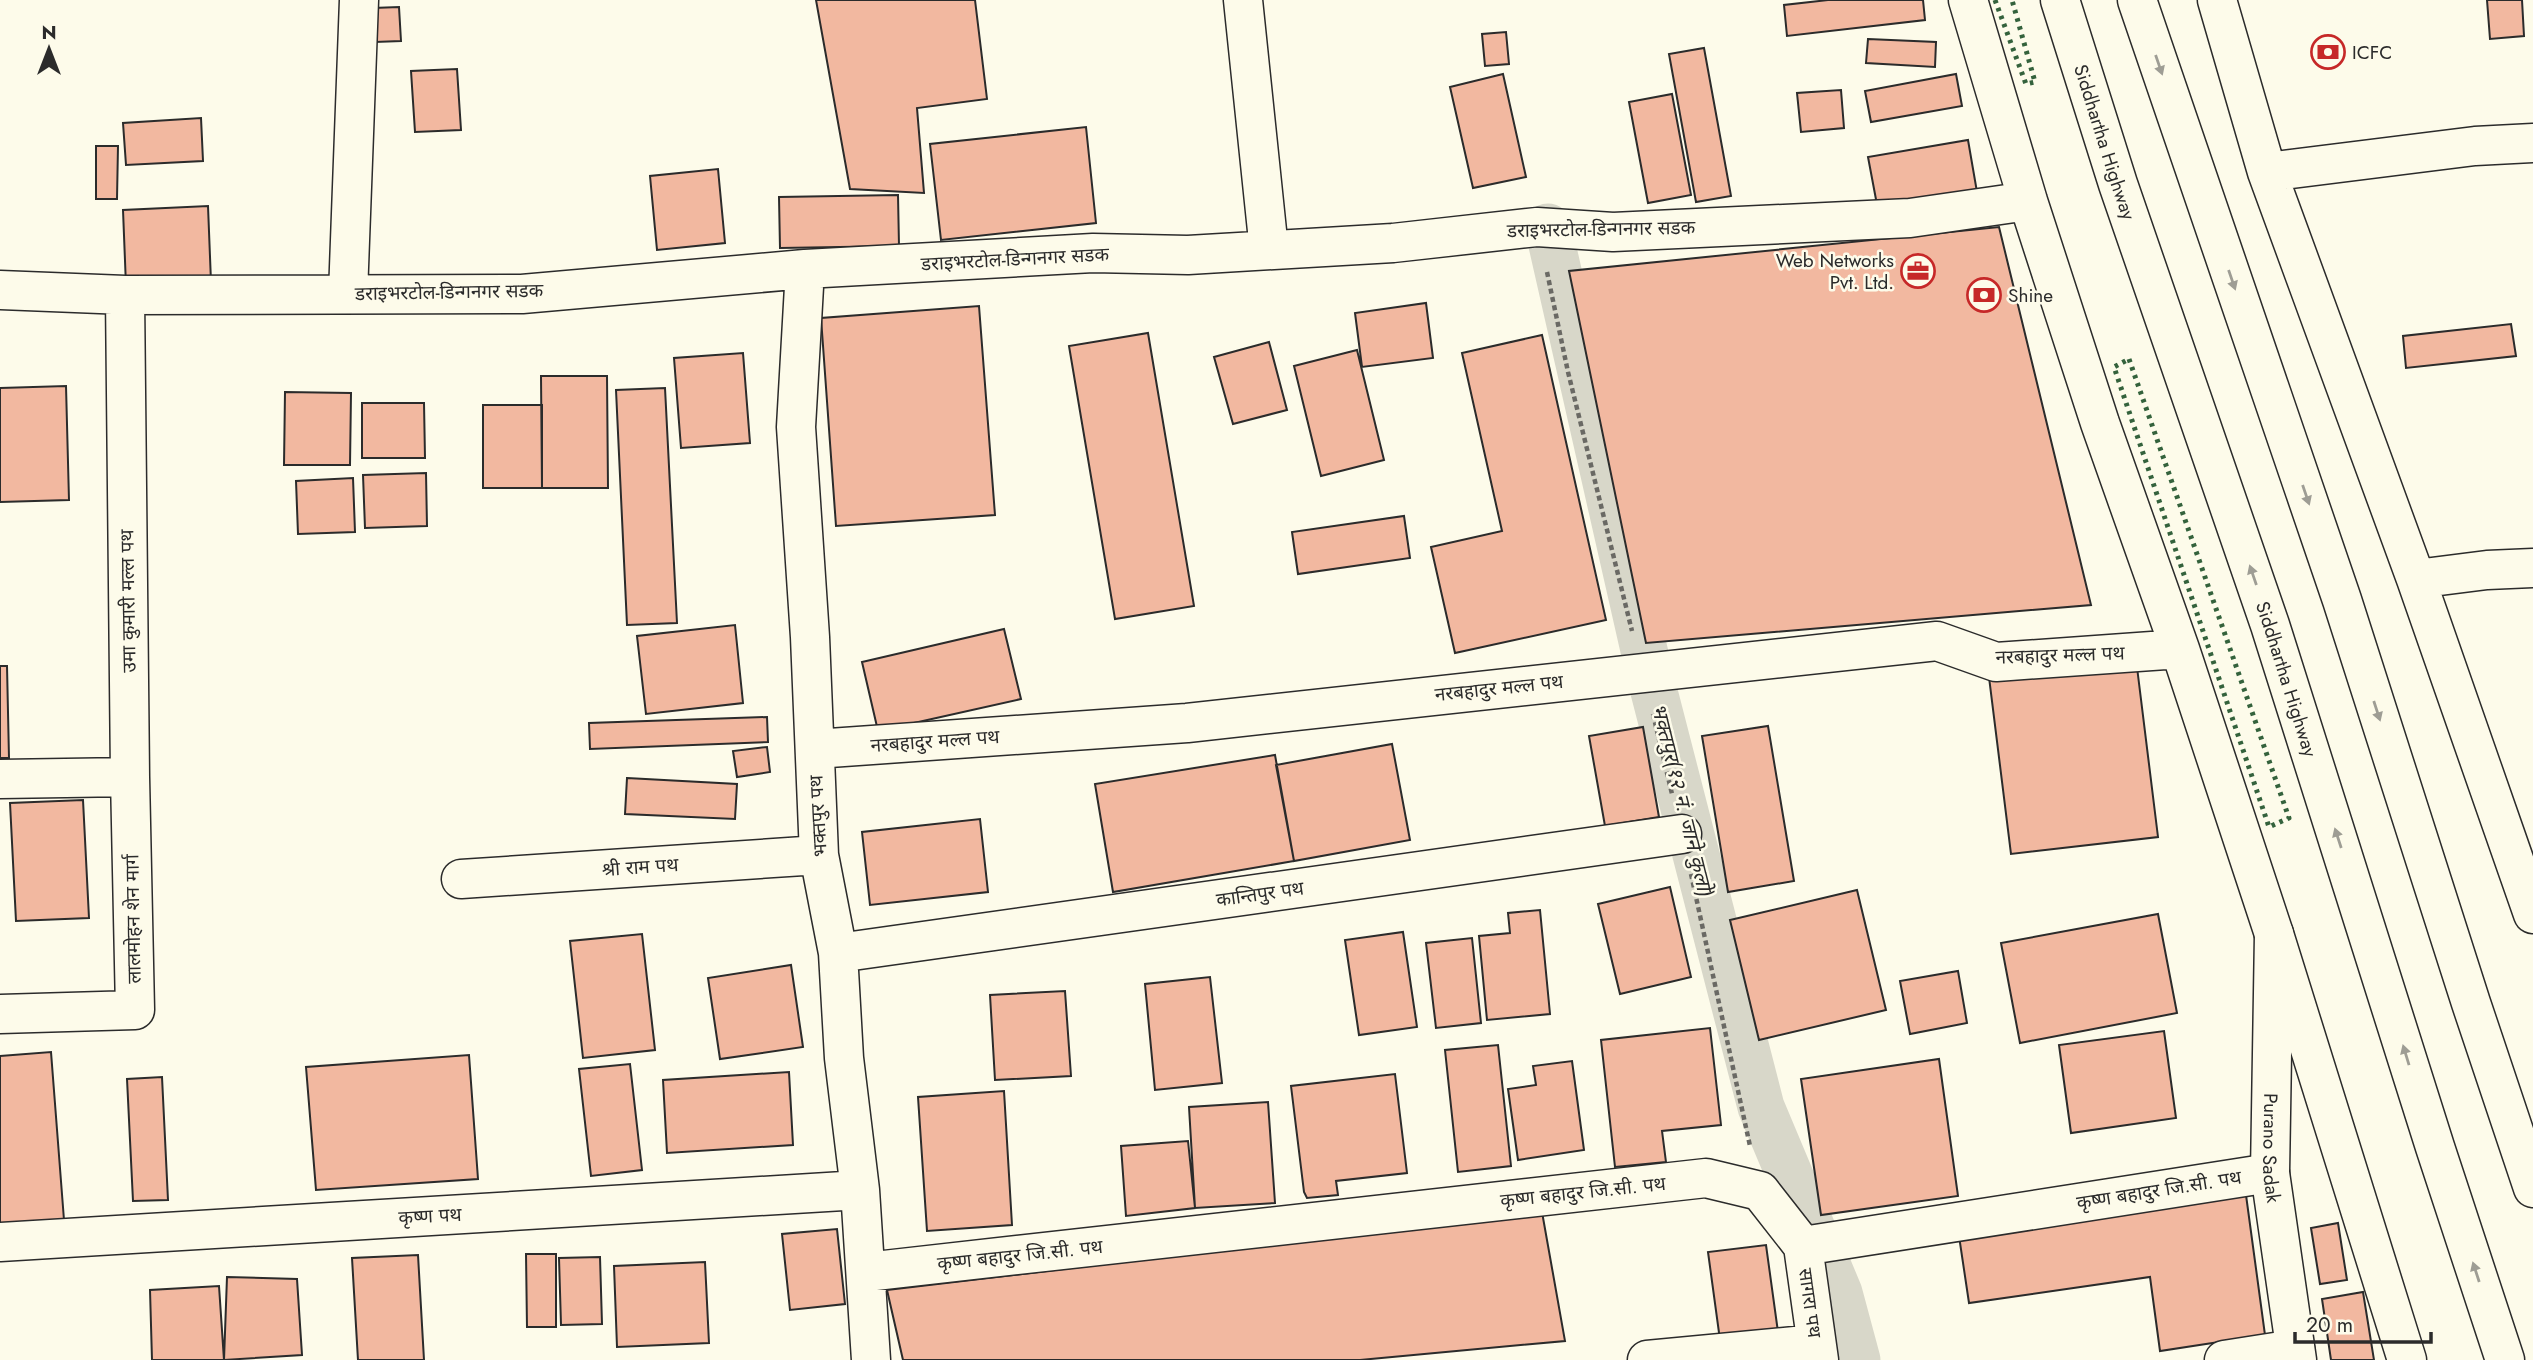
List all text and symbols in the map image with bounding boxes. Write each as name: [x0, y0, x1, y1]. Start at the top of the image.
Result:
north arrow: [14, 14, 84, 84]
text: N: [41, 19, 57, 46]
bank icon: ICFC: [2309, 33, 2347, 71]
place label: ICFC: [2352, 39, 2392, 66]
one-way arrow: [2154, 54, 2165, 75]
street label: Siddhartha Highway: [2068, 61, 2143, 224]
street label: डराइभरटोल-डिन्गनगर सडक: [1506, 214, 1696, 244]
street label: डराइभरटोल-डिन्गनगर सडक: [919, 241, 1110, 277]
place label: Web Networks Pvt. Ltd.: [1776, 247, 1894, 296]
office icon: Web Networks Pvt. Ltd.: [1899, 252, 1937, 290]
one-way arrow: [2227, 270, 2238, 291]
bank icon: Shine: [1965, 276, 2003, 314]
street label: डराइभरटोल-डिन्गनगर सडक: [354, 277, 544, 307]
place label: Shine: [2008, 282, 2053, 309]
one-way arrow: [2301, 485, 2312, 506]
street label: उमा कुमारी मल्ल पथ: [113, 528, 143, 673]
one-way arrow: [2247, 565, 2258, 586]
street label: Siddhartha Highway: [2249, 598, 2324, 761]
street label: नरबहादुर मल्ल पथ: [1995, 639, 2126, 671]
street label: नरबहादुर मल्ल पथ: [1433, 668, 1565, 708]
water label: भक्तपुर(१२ नं. जाने कुलो): [1643, 700, 1721, 900]
one-way arrow: [2373, 701, 2383, 722]
street label: नरबहादुर मल्ल पथ: [870, 723, 1001, 759]
street label: भक्तपुर पथ: [802, 774, 834, 857]
one-way arrow: [2332, 828, 2342, 849]
street label: श्री राम पथ: [601, 851, 680, 883]
street label: लालमोहन शेन मार्ग: [118, 853, 148, 984]
street label: कान्तिपुर पथ: [1214, 874, 1306, 914]
one-way arrow: [2400, 1045, 2411, 1066]
street label: Purano Sadak: [2256, 1093, 2288, 1205]
street label: कृष्ण बहादुर जि.सी. पथ: [2075, 1164, 2244, 1216]
street label: कृष्ण बहादुर जि.सी. पथ: [1499, 1170, 1668, 1214]
street label: कृष्ण पथ: [398, 1201, 463, 1231]
street label: कृष्ण बहादुर जि.सी. पथ: [936, 1233, 1105, 1277]
one-way arrow: [2470, 1261, 2481, 1282]
street label: सागरा पथ: [1792, 1267, 1828, 1340]
scale bar: [2295, 1300, 2432, 1344]
text: 20 m: [2306, 1310, 2353, 1340]

